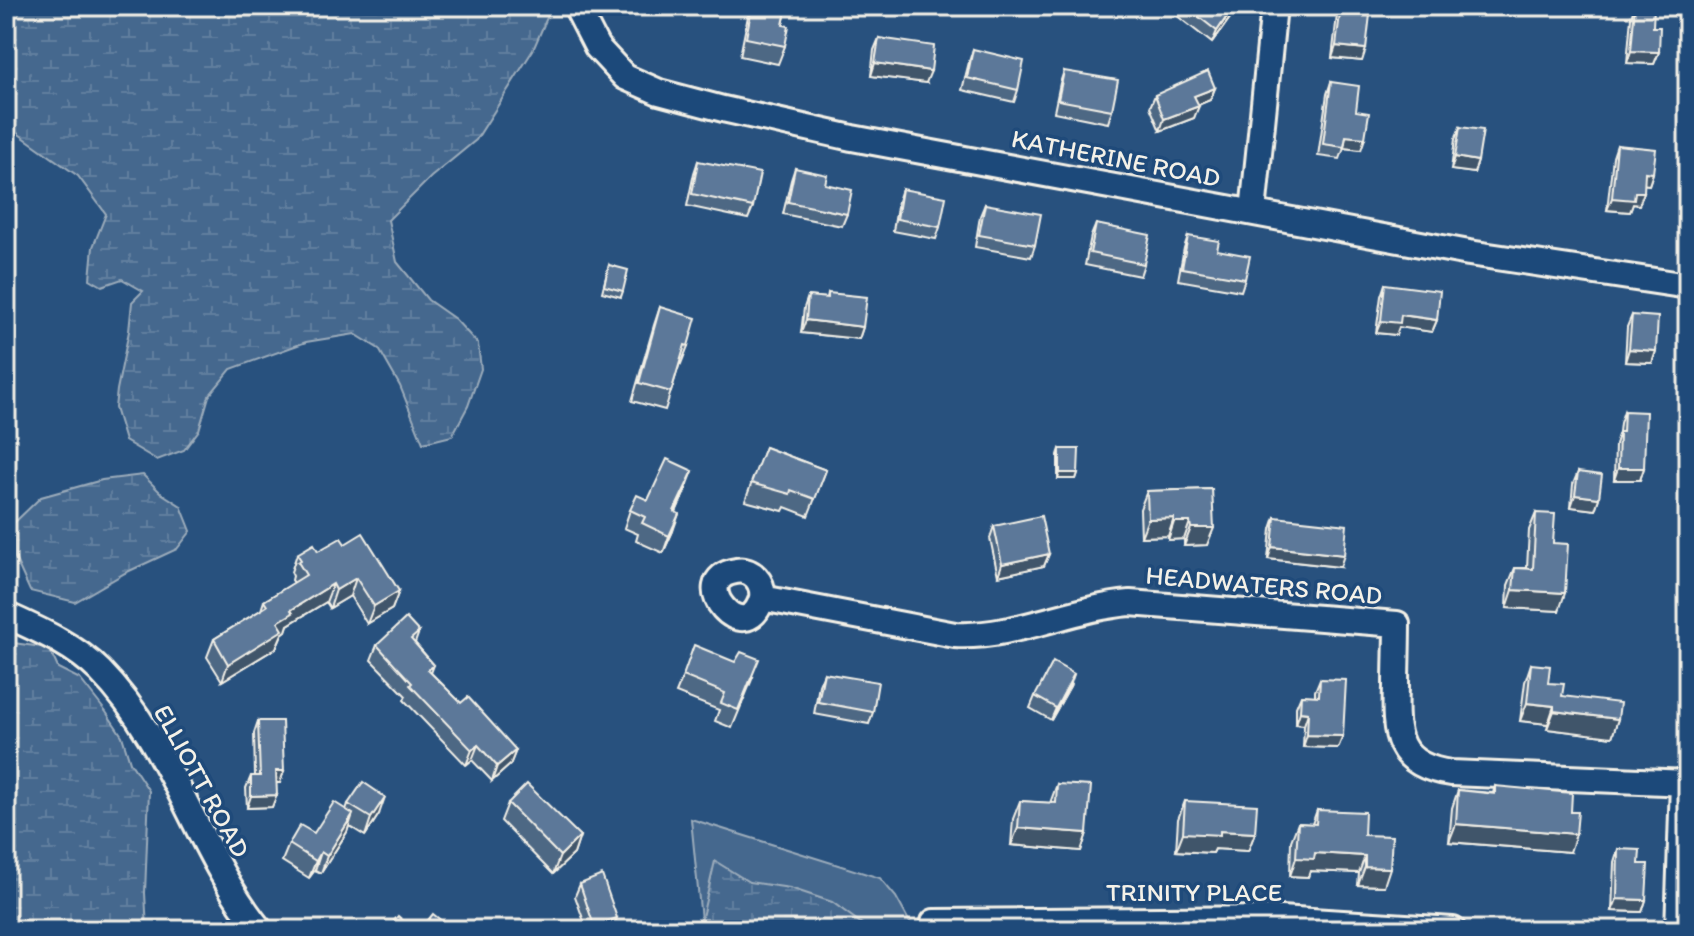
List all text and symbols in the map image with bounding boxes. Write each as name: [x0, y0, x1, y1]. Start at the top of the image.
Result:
street label: KATHERINE ROAD: [1009, 122, 1223, 194]
street label: HEADWATERS ROAD: [1144, 559, 1384, 611]
street label: ELLIOTT ROAD: [147, 699, 257, 863]
street label: TRINITY PLACE: [1106, 876, 1282, 908]

